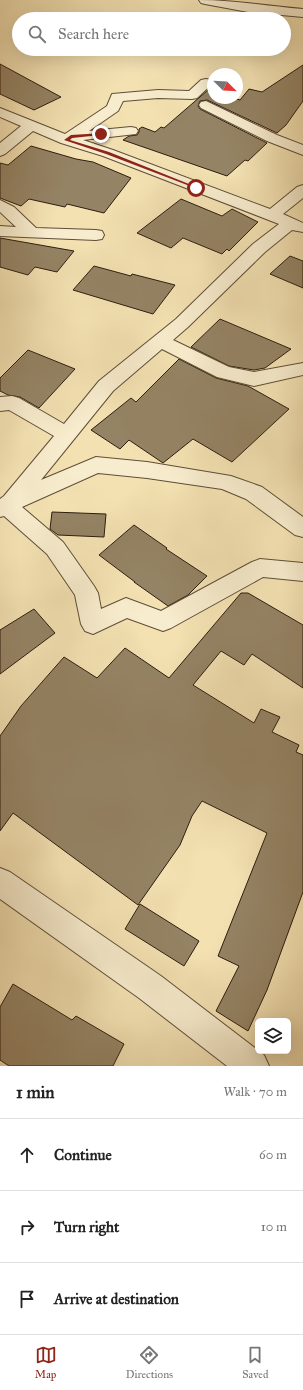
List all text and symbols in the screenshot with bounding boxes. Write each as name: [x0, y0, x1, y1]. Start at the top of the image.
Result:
search box: [12, 12, 291, 56]
icon: search: [26, 23, 48, 45]
text: Search here: [58, 25, 129, 43]
north arrow: [207, 68, 243, 104]
route end: [92, 125, 110, 143]
route start: [187, 179, 205, 197]
map controls: [255, 1018, 291, 1054]
button: layers: [255, 1018, 291, 1054]
text: 1 min: [16, 1082, 55, 1103]
text: Walk · 70 m: [224, 1084, 287, 1100]
icon: ahead: [16, 1144, 38, 1166]
text: Continue: [54, 1146, 112, 1164]
text: 60 m: [259, 1147, 287, 1163]
icon: right: [16, 1216, 38, 1238]
text: Turn right: [54, 1218, 119, 1236]
text: 10 m: [261, 1219, 287, 1235]
icon: arrive: [16, 1288, 38, 1310]
text: Arrive at destination: [54, 1290, 179, 1308]
tab: Map: [35, 1344, 57, 1381]
tab: Directions: [126, 1344, 173, 1381]
tab: Saved: [242, 1344, 268, 1381]

